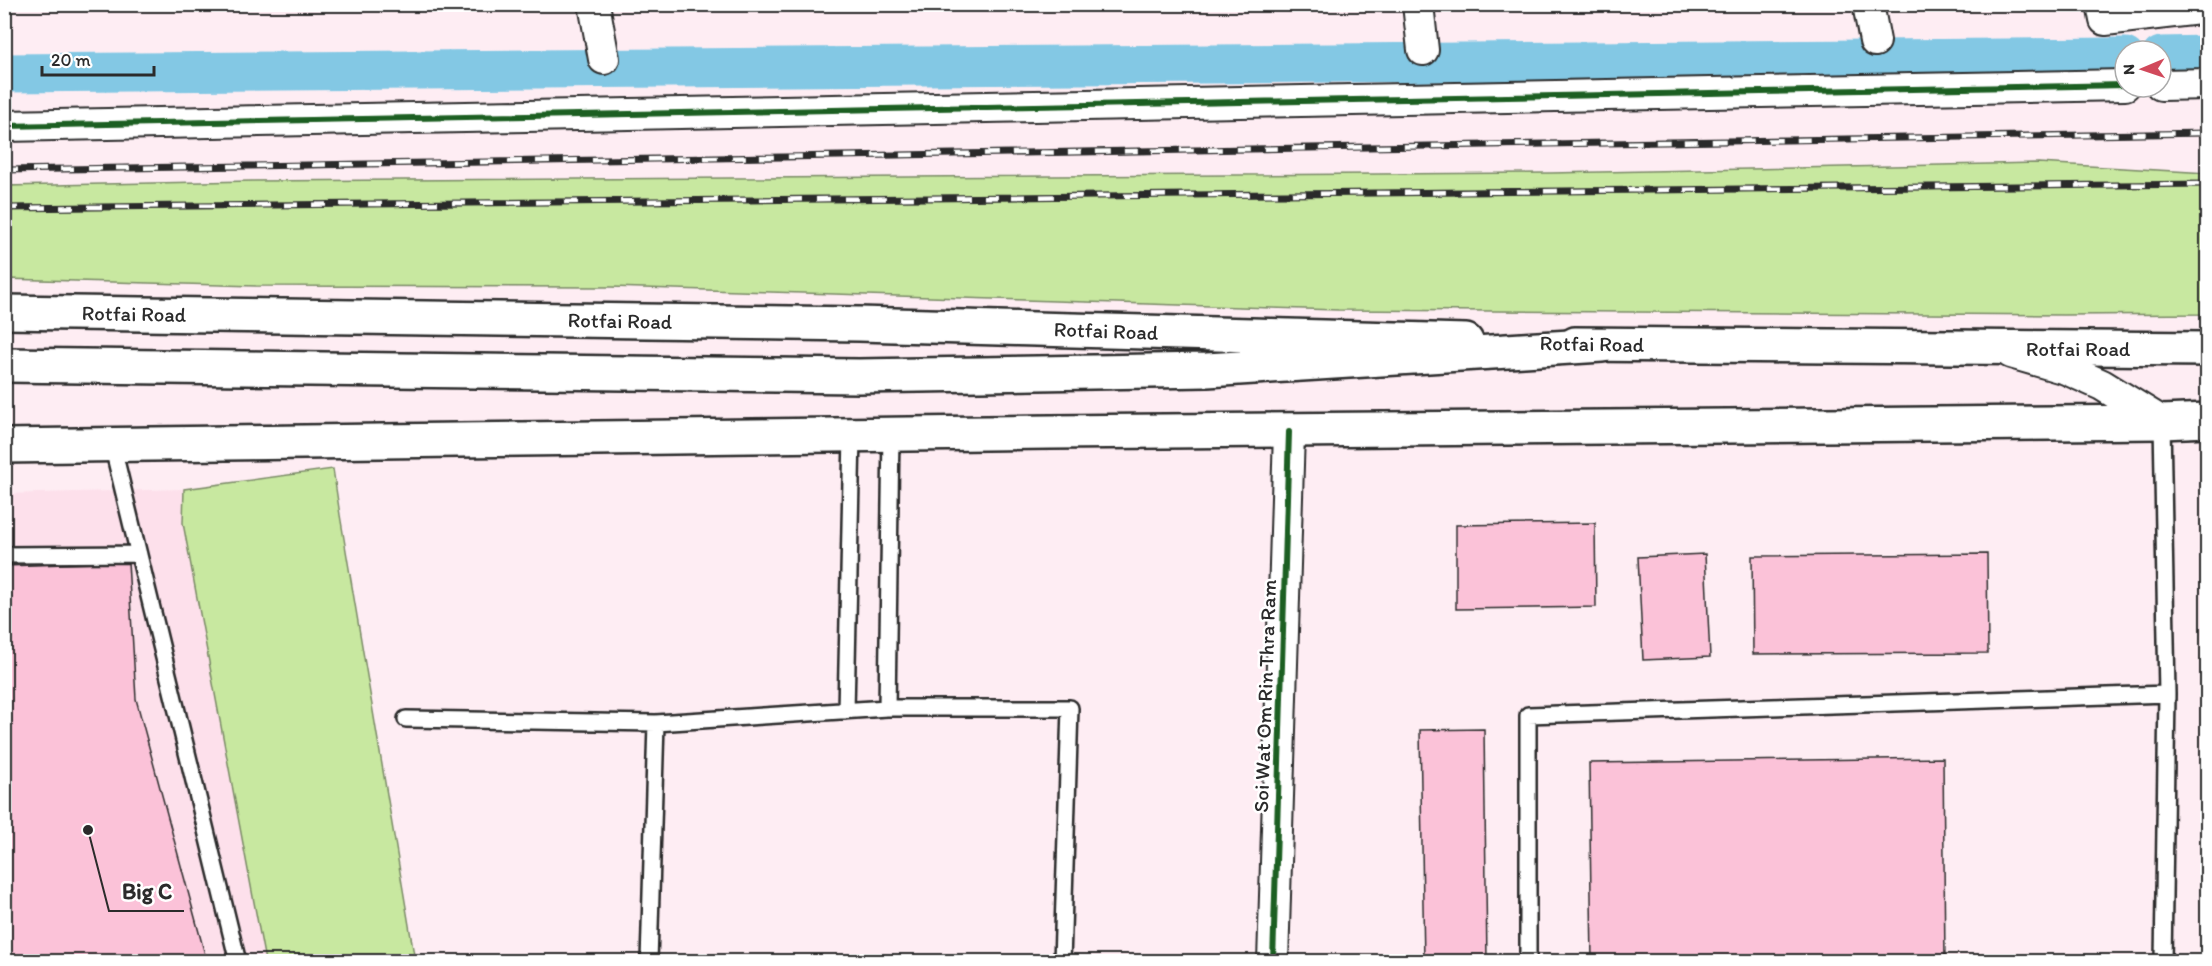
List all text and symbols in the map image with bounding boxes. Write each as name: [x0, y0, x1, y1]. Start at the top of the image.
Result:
scale bar: [42, 39, 154, 77]
north arrow: [2113, 39, 2173, 99]
text: 20 m: [51, 49, 91, 71]
text: N: [2119, 64, 2138, 75]
street label: Rotfai Road: [81, 300, 187, 327]
street label: Rotfai Road: [567, 307, 673, 334]
street label: Rotfai Road: [1053, 316, 1159, 345]
street label: Rotfai Road: [1539, 330, 1645, 357]
street label: Rotfai Road: [2026, 336, 2131, 361]
street label: Soi Wat Om Rin Thra Ram: [1248, 579, 1281, 813]
callout: Big C: [109, 871, 184, 911]
text: Big C: [122, 878, 172, 905]

